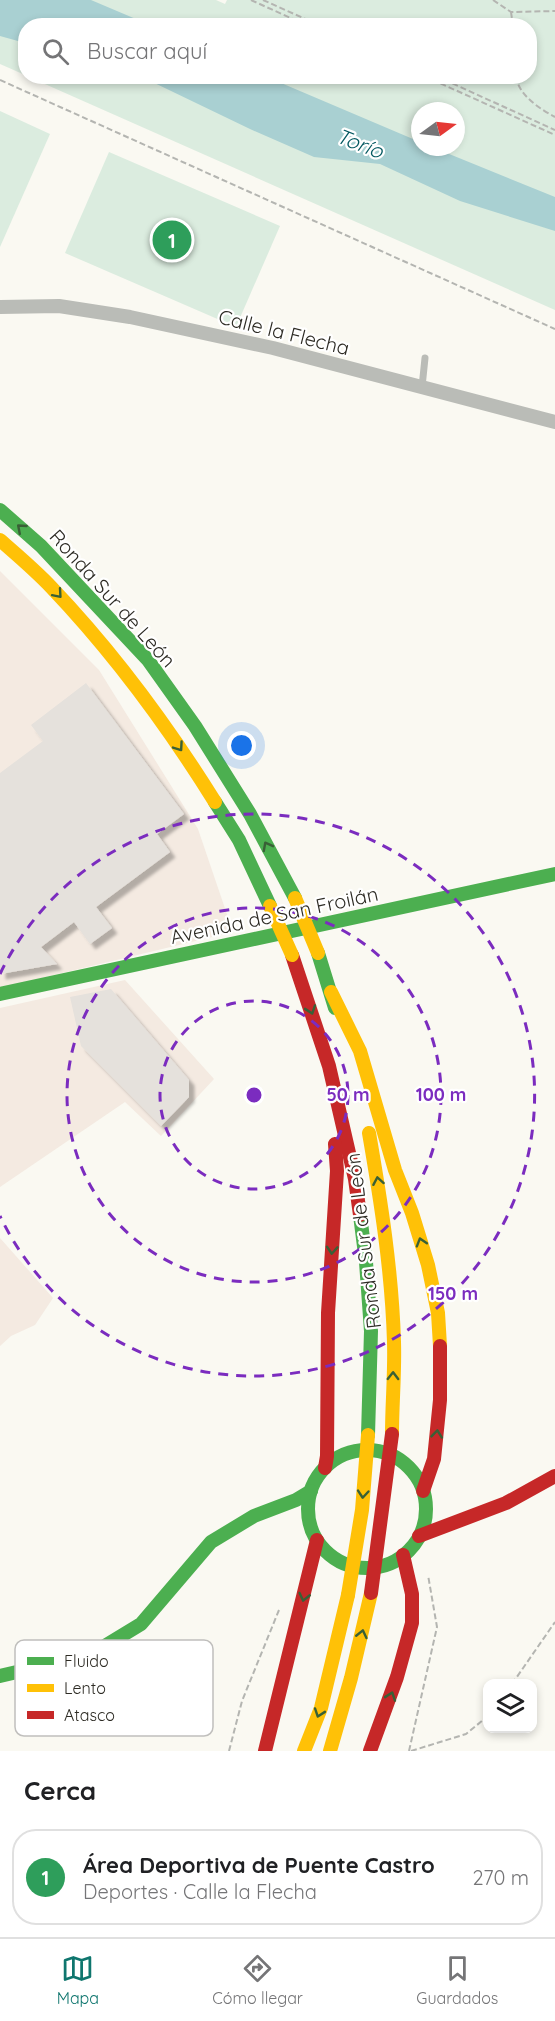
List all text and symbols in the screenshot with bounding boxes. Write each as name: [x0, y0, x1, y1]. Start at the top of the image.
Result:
search box: [18, 18, 537, 84]
icon: search: [39, 35, 72, 68]
text: Buscar aquí: [87, 37, 207, 65]
north arrow: [411, 102, 465, 156]
water label: Torío: [333, 122, 388, 164]
pin: 1: [152, 218, 192, 262]
street label: Calle la Flecha: [216, 304, 352, 360]
one-way arrow: [17, 524, 27, 535]
street label: Ronda Sur de León: [45, 524, 181, 672]
one-way arrow: [51, 587, 62, 598]
your location: [227, 731, 256, 760]
one-way arrow: [172, 740, 183, 751]
one-way arrow: [263, 842, 274, 853]
street label: Avenida de San Froilán: [168, 881, 380, 949]
one-way arrow: [304, 1005, 317, 1015]
text: 50 m: [326, 1083, 370, 1106]
text: 100 m: [416, 1083, 466, 1106]
centre of rings: [244, 1085, 264, 1105]
street label: Ronda Sur de León: [340, 1152, 386, 1330]
one-way arrow: [372, 1177, 385, 1187]
one-way arrow: [416, 1237, 428, 1248]
one-way arrow: [325, 1245, 338, 1254]
text: 150 m: [428, 1282, 478, 1305]
one-way arrow: [387, 1371, 399, 1380]
one-way arrow: [430, 1430, 442, 1439]
one-way arrow: [357, 1489, 370, 1498]
one-way arrow: [298, 1591, 311, 1601]
one-way arrow: [354, 1629, 367, 1639]
legend: [15, 1640, 213, 1736]
text: Fluido: [64, 1651, 109, 1671]
text: Lento: [64, 1678, 106, 1698]
map controls: [483, 1679, 537, 1733]
button: layers: [483, 1679, 537, 1733]
one-way arrow: [383, 1691, 396, 1702]
text: Atasco: [64, 1705, 115, 1725]
one-way arrow: [313, 1707, 326, 1717]
text: Cerca: [24, 1774, 96, 1807]
text: Área Deportiva de Puente Castro: [83, 1851, 435, 1879]
text: 1: [42, 1865, 49, 1890]
text: 270 m: [472, 1865, 529, 1890]
text: Deportes · Calle la Flecha: [83, 1879, 317, 1904]
tab: Mapa: [57, 1952, 99, 2008]
tab: Cómo llegar: [212, 1952, 303, 2008]
tab: Guardados: [416, 1952, 498, 2008]

